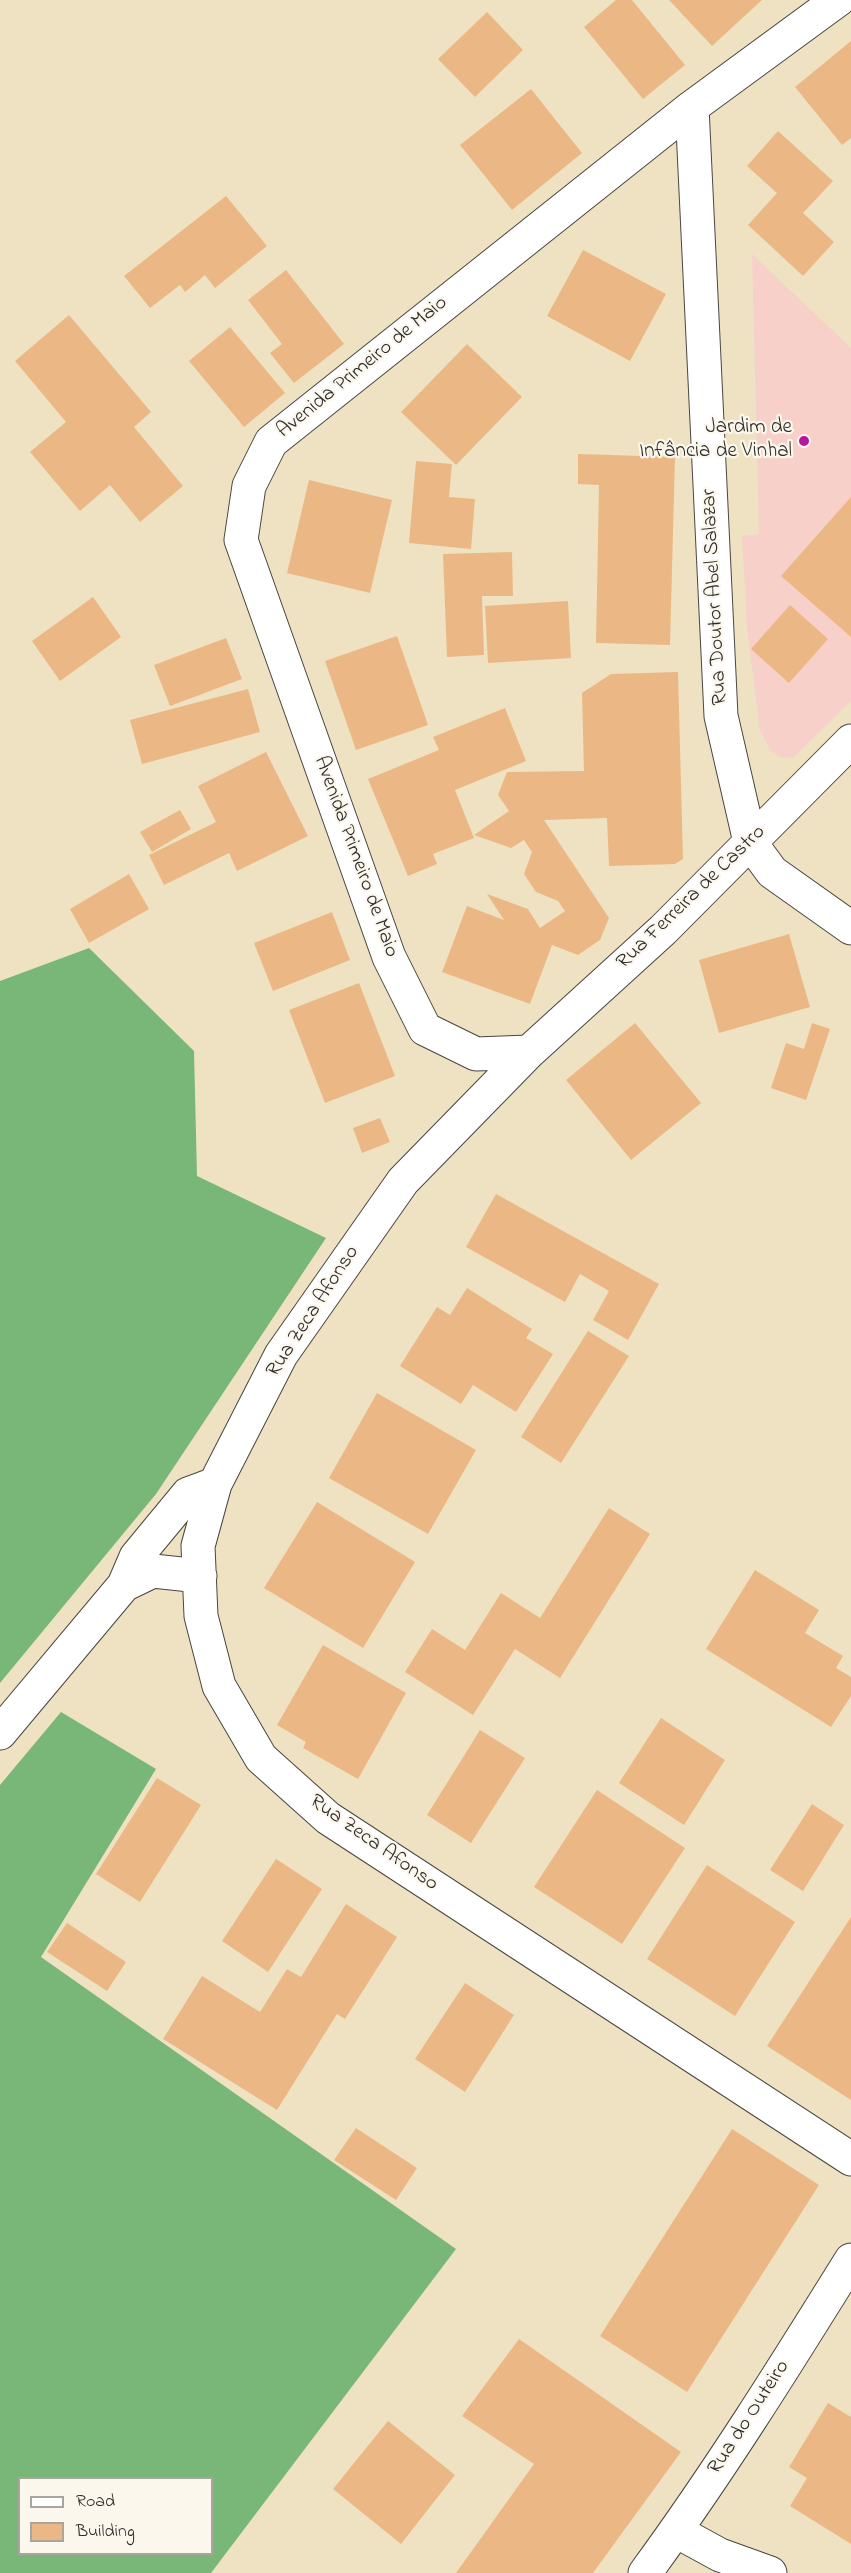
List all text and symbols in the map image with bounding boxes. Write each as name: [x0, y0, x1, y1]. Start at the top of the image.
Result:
street label: Avenida Primeiro de Maio: [273, 291, 453, 445]
place label: Jardim de Infância de Vinhal: [639, 416, 792, 466]
marker: Jardim de Infância de Vinhal: [797, 434, 811, 448]
street label: Rua Doutor Abel Salazar: [698, 488, 734, 706]
street label: Avenida Primeiro de Maio: [307, 753, 403, 961]
street label: Rua Ferreira de Castro: [612, 821, 772, 975]
street label: Rua Zeca Afonso: [262, 1242, 366, 1382]
street label: Rua Zeca Afonso: [304, 1790, 442, 1898]
street label: Rua do Outeiro: [704, 2356, 796, 2480]
legend: [18, 2477, 213, 2555]
text: Road: [76, 2489, 115, 2515]
text: Building: [76, 2519, 135, 2545]

